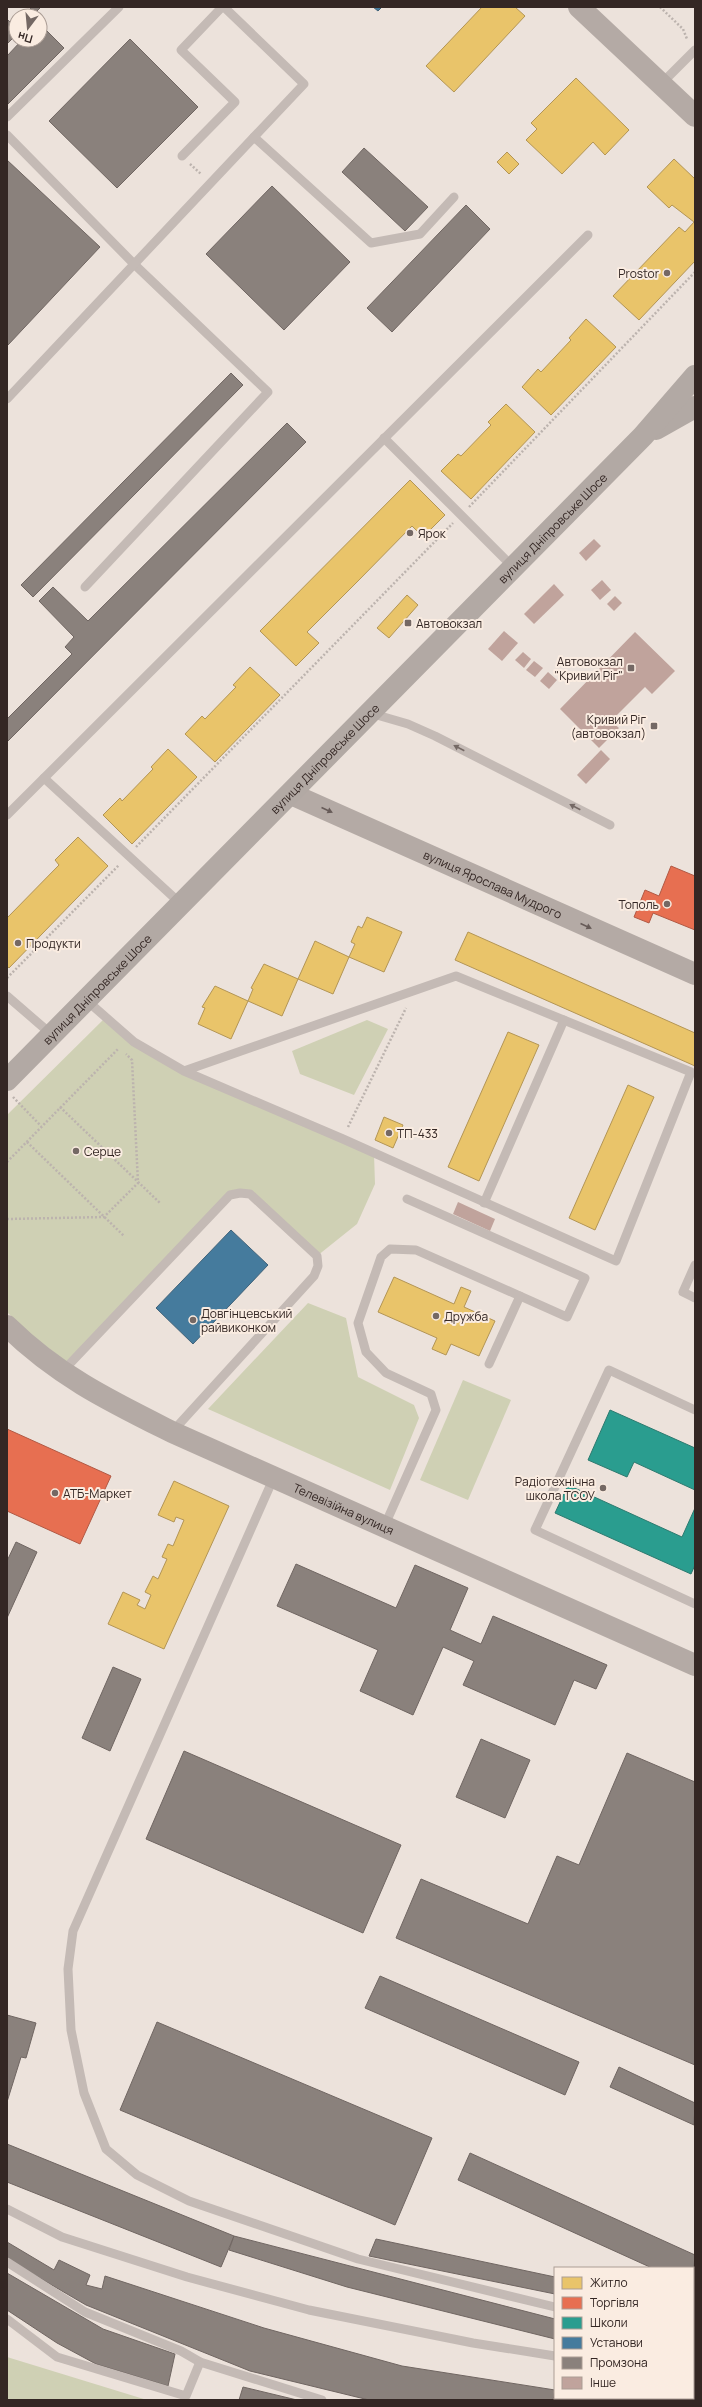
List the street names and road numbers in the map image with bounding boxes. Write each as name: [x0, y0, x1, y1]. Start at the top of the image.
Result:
street label: вулиця Дніпровське Шосе: [494, 469, 611, 587]
street label: вулиця Дніпровське Шосе: [266, 699, 383, 817]
street label: вулиця Ярослава Мудрого: [421, 846, 565, 922]
street label: вулиця Дніпровське Шосе: [39, 930, 155, 1048]
street label: Телевізійна вулиця: [291, 1479, 397, 1538]

